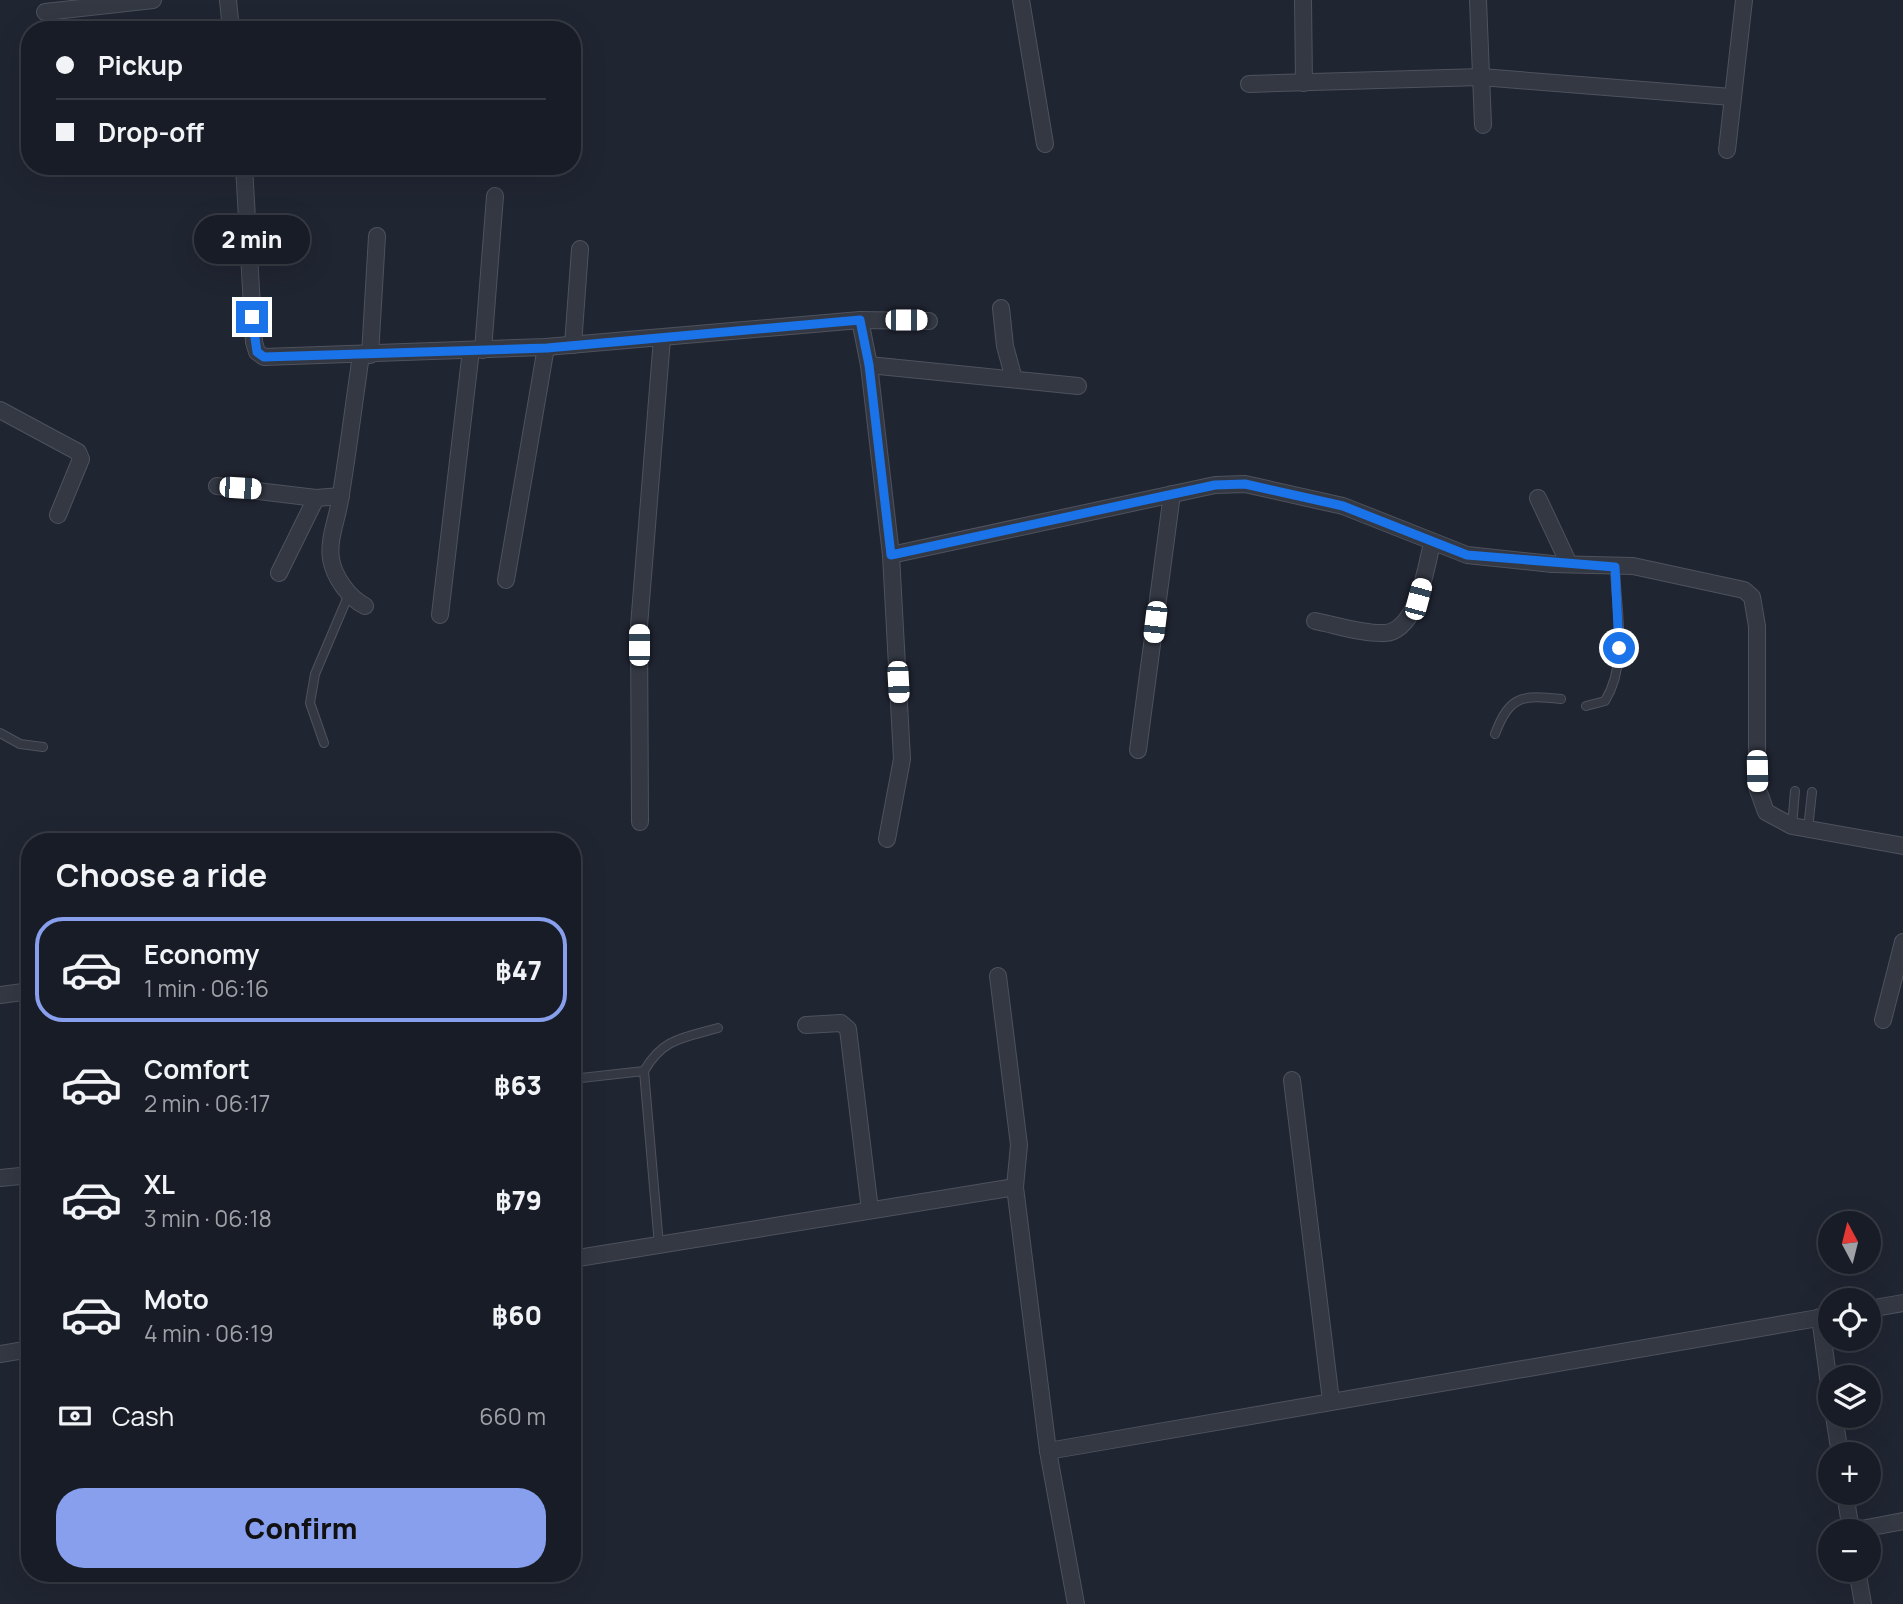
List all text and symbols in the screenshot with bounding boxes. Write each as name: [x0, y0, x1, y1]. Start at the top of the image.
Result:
text: Pickup: [98, 47, 183, 83]
text: Drop-off: [98, 114, 204, 150]
callout: 2 min: [194, 216, 310, 264]
text: 2 min: [222, 223, 283, 255]
route end: [236, 301, 268, 333]
car: [886, 310, 928, 331]
car: [219, 476, 262, 500]
car: [1403, 576, 1434, 622]
car: [1143, 600, 1168, 644]
car: [629, 624, 650, 666]
route start: [1603, 632, 1635, 664]
car: [887, 660, 910, 704]
car: [1747, 750, 1768, 792]
text: Choose a ride: [56, 853, 267, 897]
text: Economy: [144, 936, 259, 972]
icon: car: [60, 938, 123, 1001]
text: ฿47: [495, 952, 542, 988]
text: 1 min · 06:16: [144, 972, 269, 1004]
text: Comfort: [144, 1051, 250, 1087]
icon: car: [60, 1053, 123, 1116]
text: ฿63: [494, 1067, 542, 1103]
text: 2 min · 06:17: [144, 1087, 270, 1119]
text: XL: [144, 1166, 175, 1202]
icon: car: [60, 1168, 123, 1231]
text: ฿79: [495, 1182, 542, 1218]
text: 3 min · 06:18: [144, 1202, 272, 1234]
north arrow: [1818, 1211, 1881, 1274]
map controls: [1818, 1211, 1881, 1582]
text: Moto: [144, 1281, 209, 1317]
icon: car: [60, 1283, 123, 1346]
button: locate: [1818, 1288, 1881, 1351]
text: ฿60: [492, 1297, 542, 1333]
text: 4 min · 06:19: [144, 1317, 274, 1349]
button: layers: [1818, 1365, 1881, 1428]
icon: cash: [56, 1397, 94, 1435]
text: Cash: [112, 1398, 174, 1434]
text: 660 m: [479, 1400, 546, 1432]
button: +: [1818, 1442, 1881, 1505]
button: Confirm: [56, 1488, 546, 1568]
button: −: [1818, 1519, 1881, 1582]

